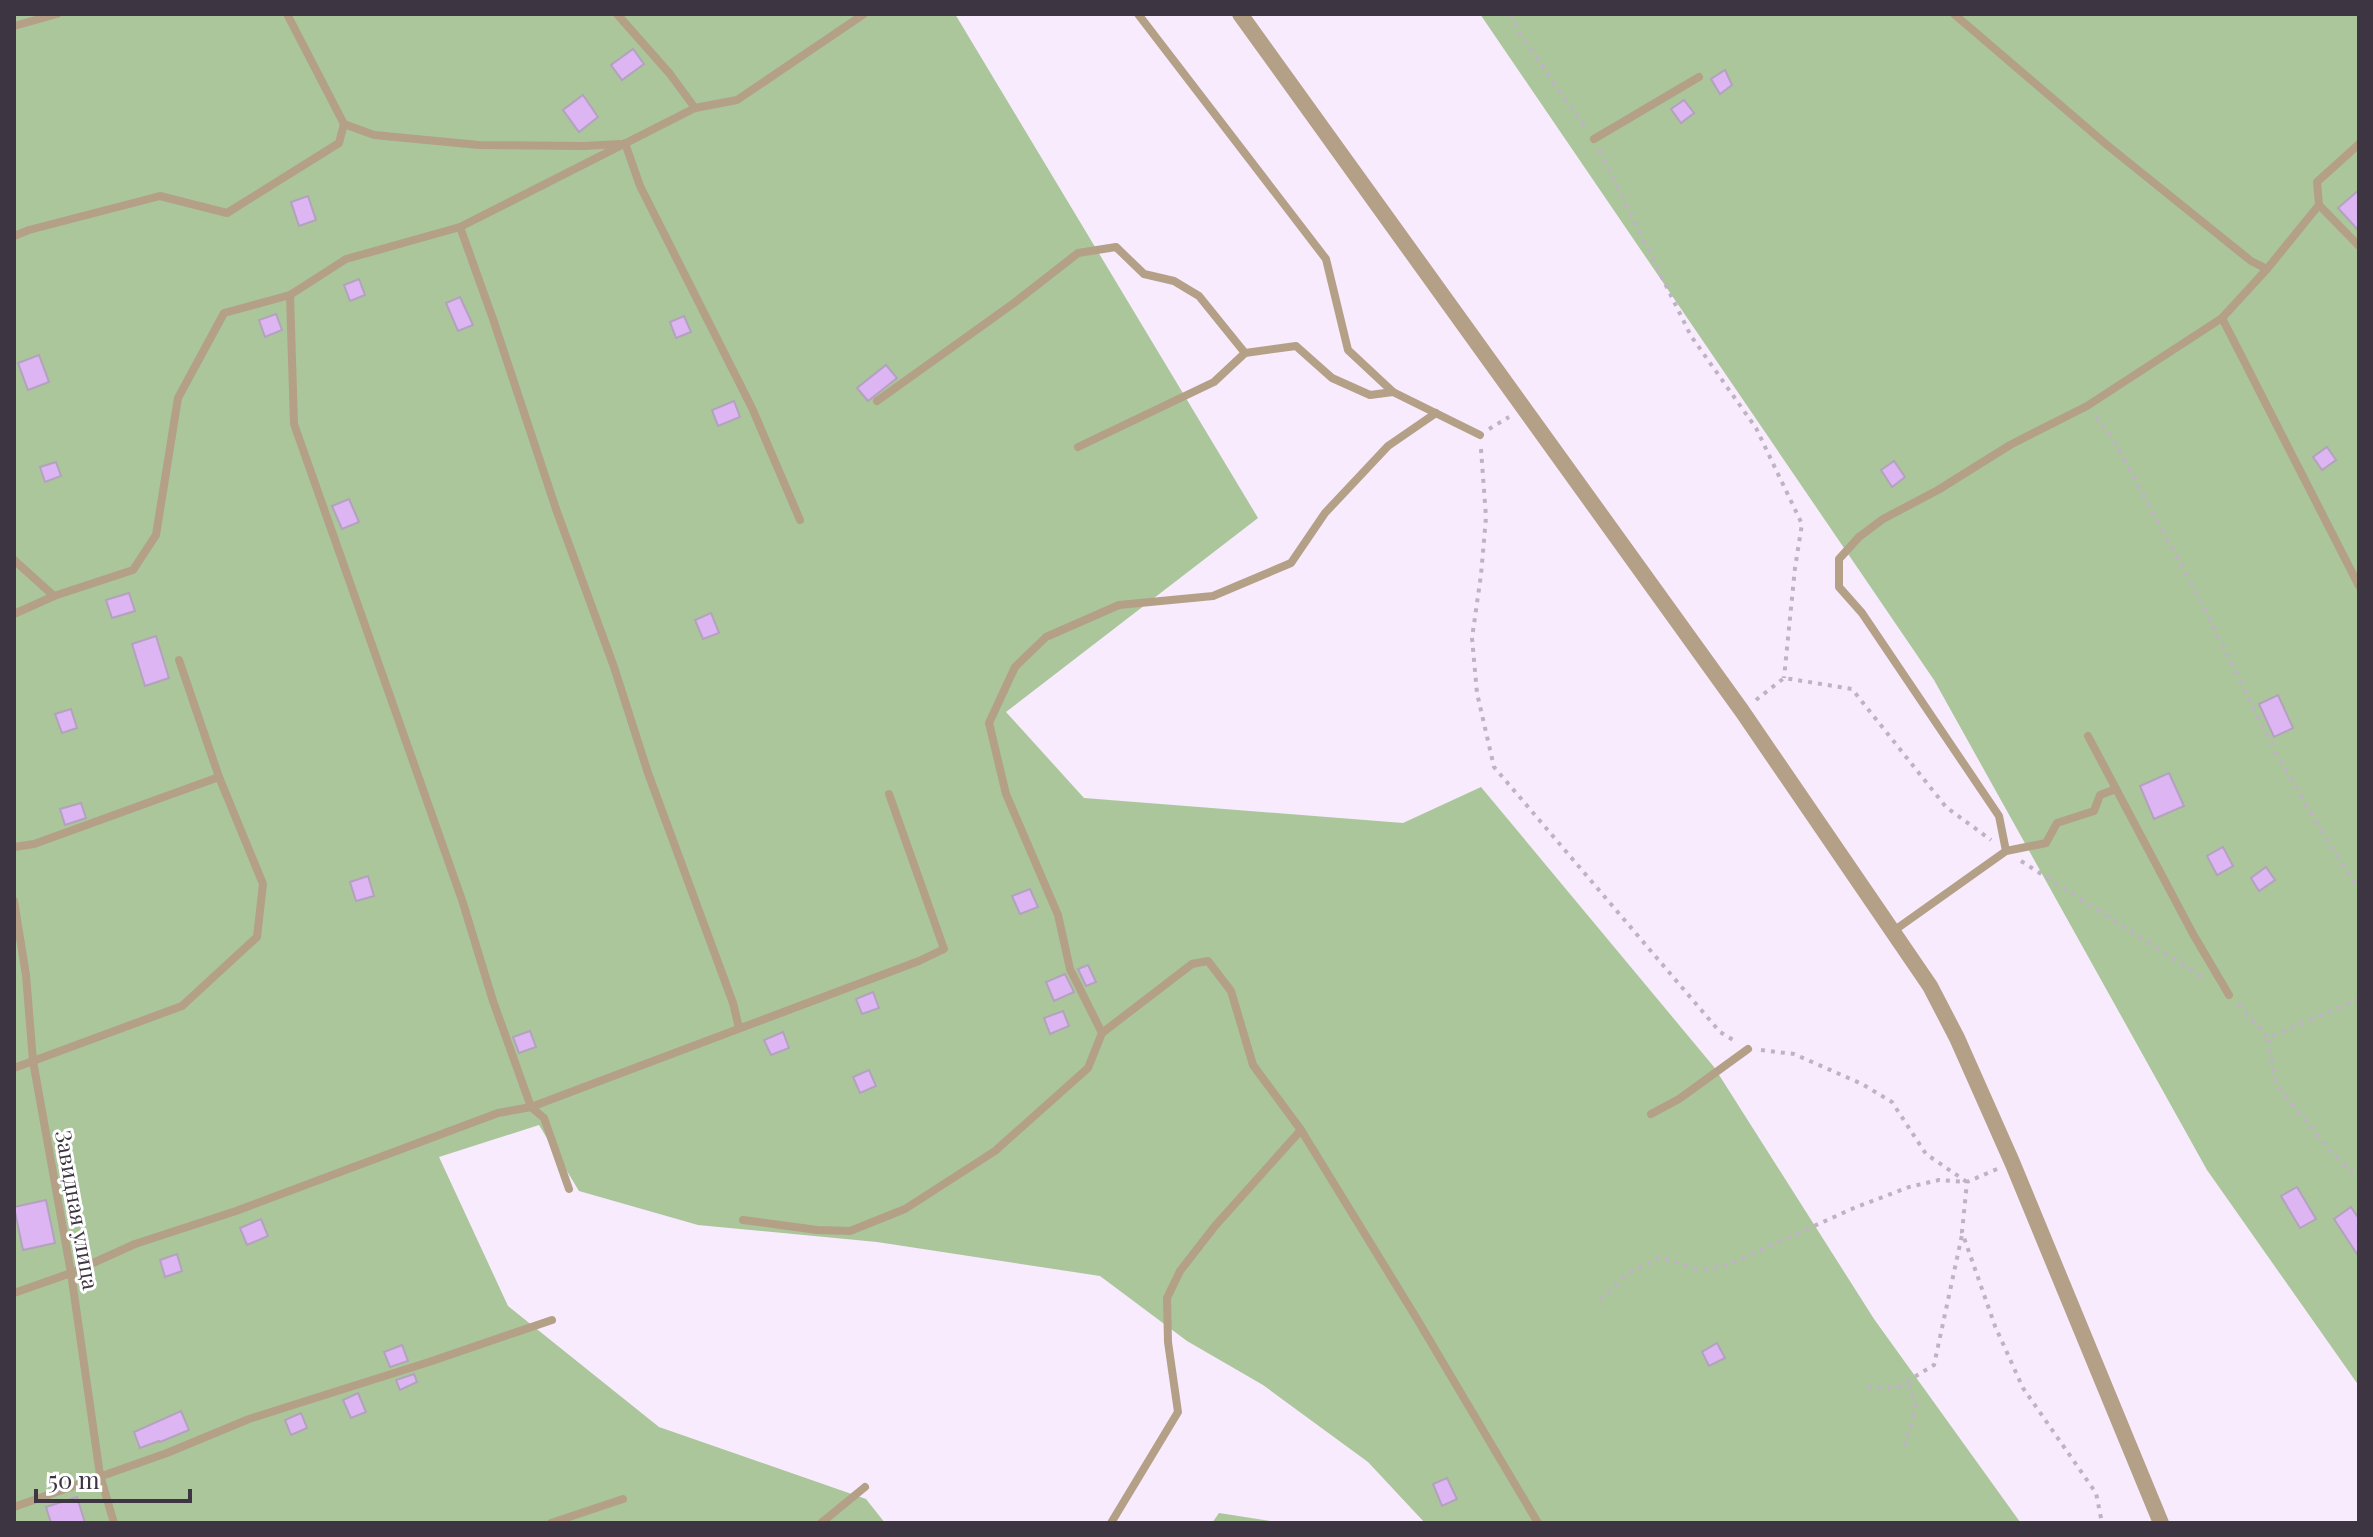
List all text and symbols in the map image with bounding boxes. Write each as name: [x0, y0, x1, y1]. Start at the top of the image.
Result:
street label: Завидная улица: [49, 1128, 107, 1292]
scale bar: [36, 1453, 190, 1503]
text: 50 m: [48, 1463, 100, 1495]

